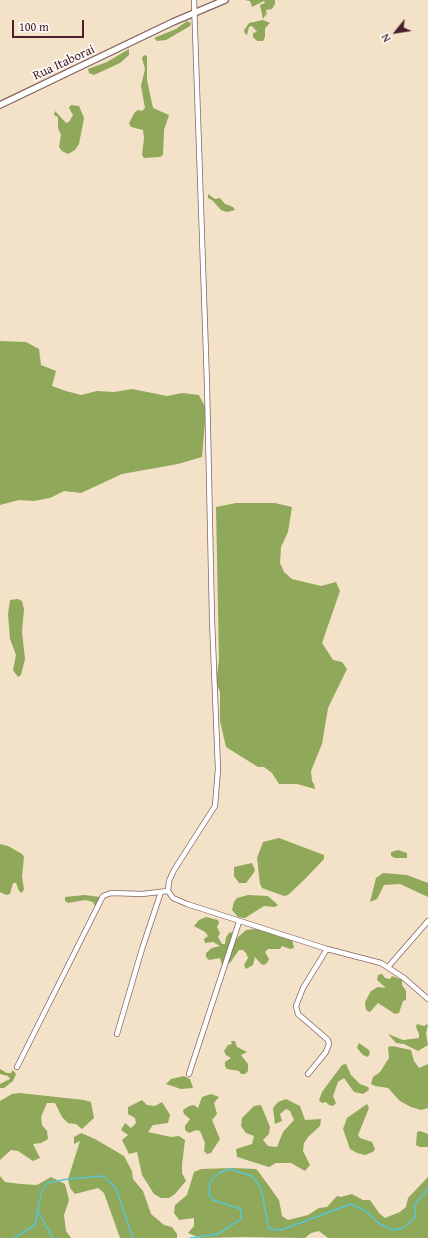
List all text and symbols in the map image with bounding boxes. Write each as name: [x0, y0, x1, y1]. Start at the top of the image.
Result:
scale bar: [14, 12, 86, 38]
north arrow: [376, 12, 416, 52]
text: 100 m: [19, 18, 49, 35]
text: N: [377, 31, 394, 45]
street label: Rua Itaborai: [31, 42, 97, 84]

